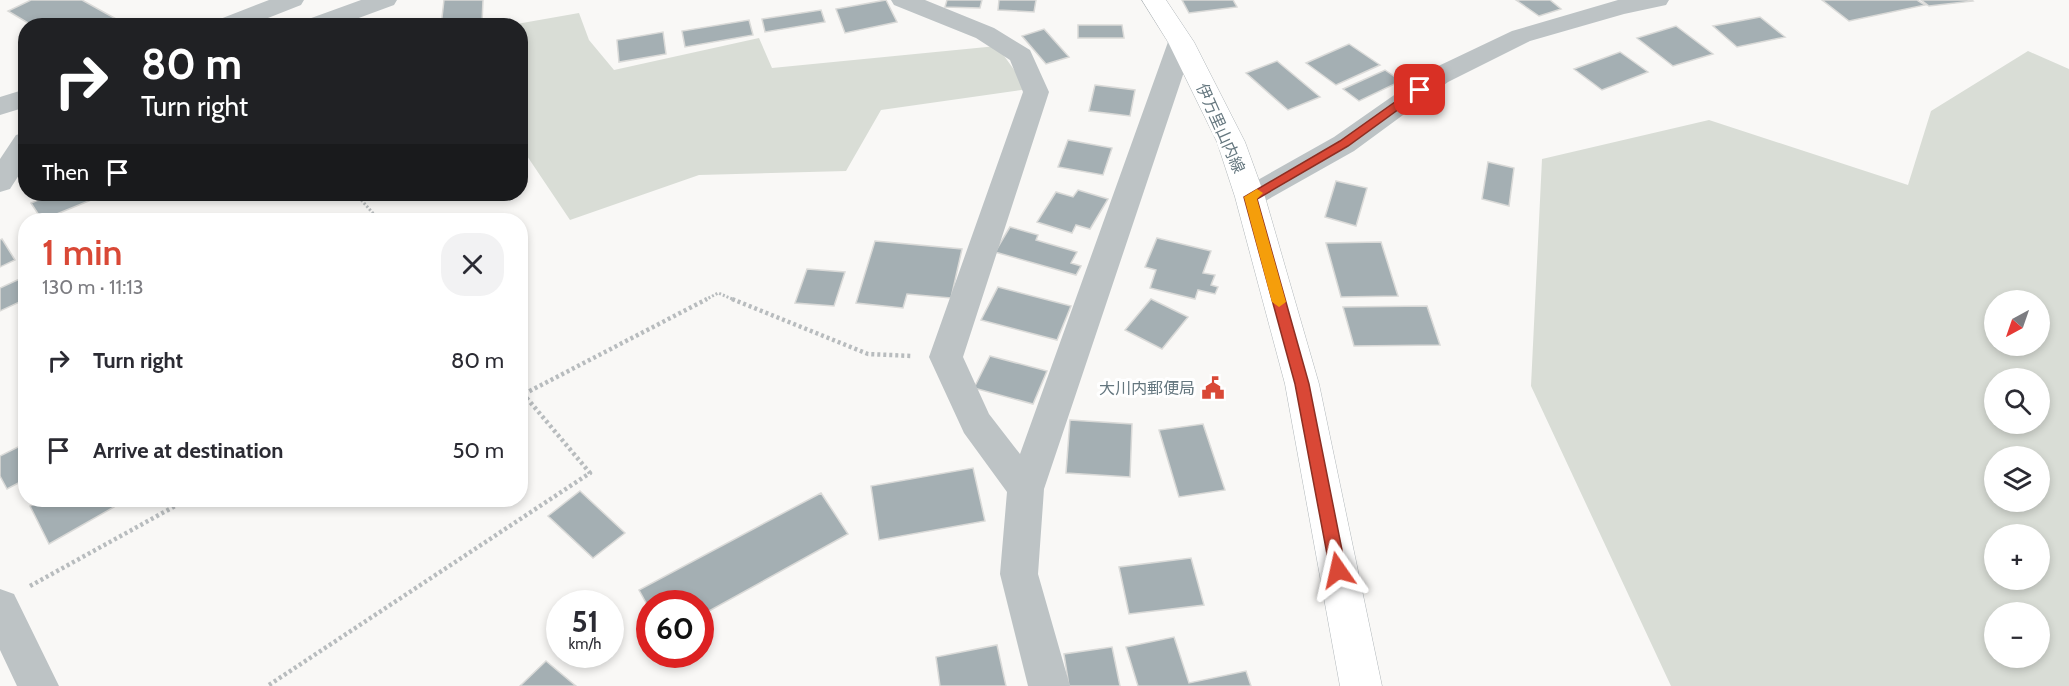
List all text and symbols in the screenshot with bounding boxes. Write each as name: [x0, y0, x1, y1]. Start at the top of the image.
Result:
text: 80 m: [141, 38, 242, 90]
icon: right: [42, 42, 120, 120]
pin: [1394, 64, 1445, 115]
icon: arrive: [1403, 73, 1436, 106]
street label: 伊万里山内線: [1192, 80, 1249, 176]
text: Turn right: [141, 90, 248, 123]
icon: arrive: [101, 156, 134, 189]
text: Then: [42, 159, 89, 186]
text: 1 min: [42, 230, 122, 274]
button: close: [441, 233, 504, 296]
text: 130 m · 11:13: [42, 275, 144, 299]
north arrow: [1984, 290, 2050, 356]
map controls: [1984, 290, 2050, 668]
icon: right: [42, 344, 75, 377]
text: Turn right: [93, 347, 183, 374]
text: 80 m: [451, 347, 504, 374]
button: search: [1984, 368, 2050, 434]
public building icon: 大川内郵便局: [1200, 375, 1226, 401]
place label: 大川内郵便局: [1099, 379, 1195, 398]
icon: arrive: [42, 434, 75, 467]
text: Arrive at destination: [93, 437, 283, 464]
text: 50 m: [452, 437, 504, 464]
button: layers: [1984, 446, 2050, 512]
button: +: [1984, 524, 2050, 590]
position arrow: [1306, 538, 1370, 602]
speed limit sign: 60: [636, 590, 714, 668]
button: −: [1984, 602, 2050, 668]
text: 51: [571, 603, 599, 640]
text: km/h: [569, 635, 601, 653]

